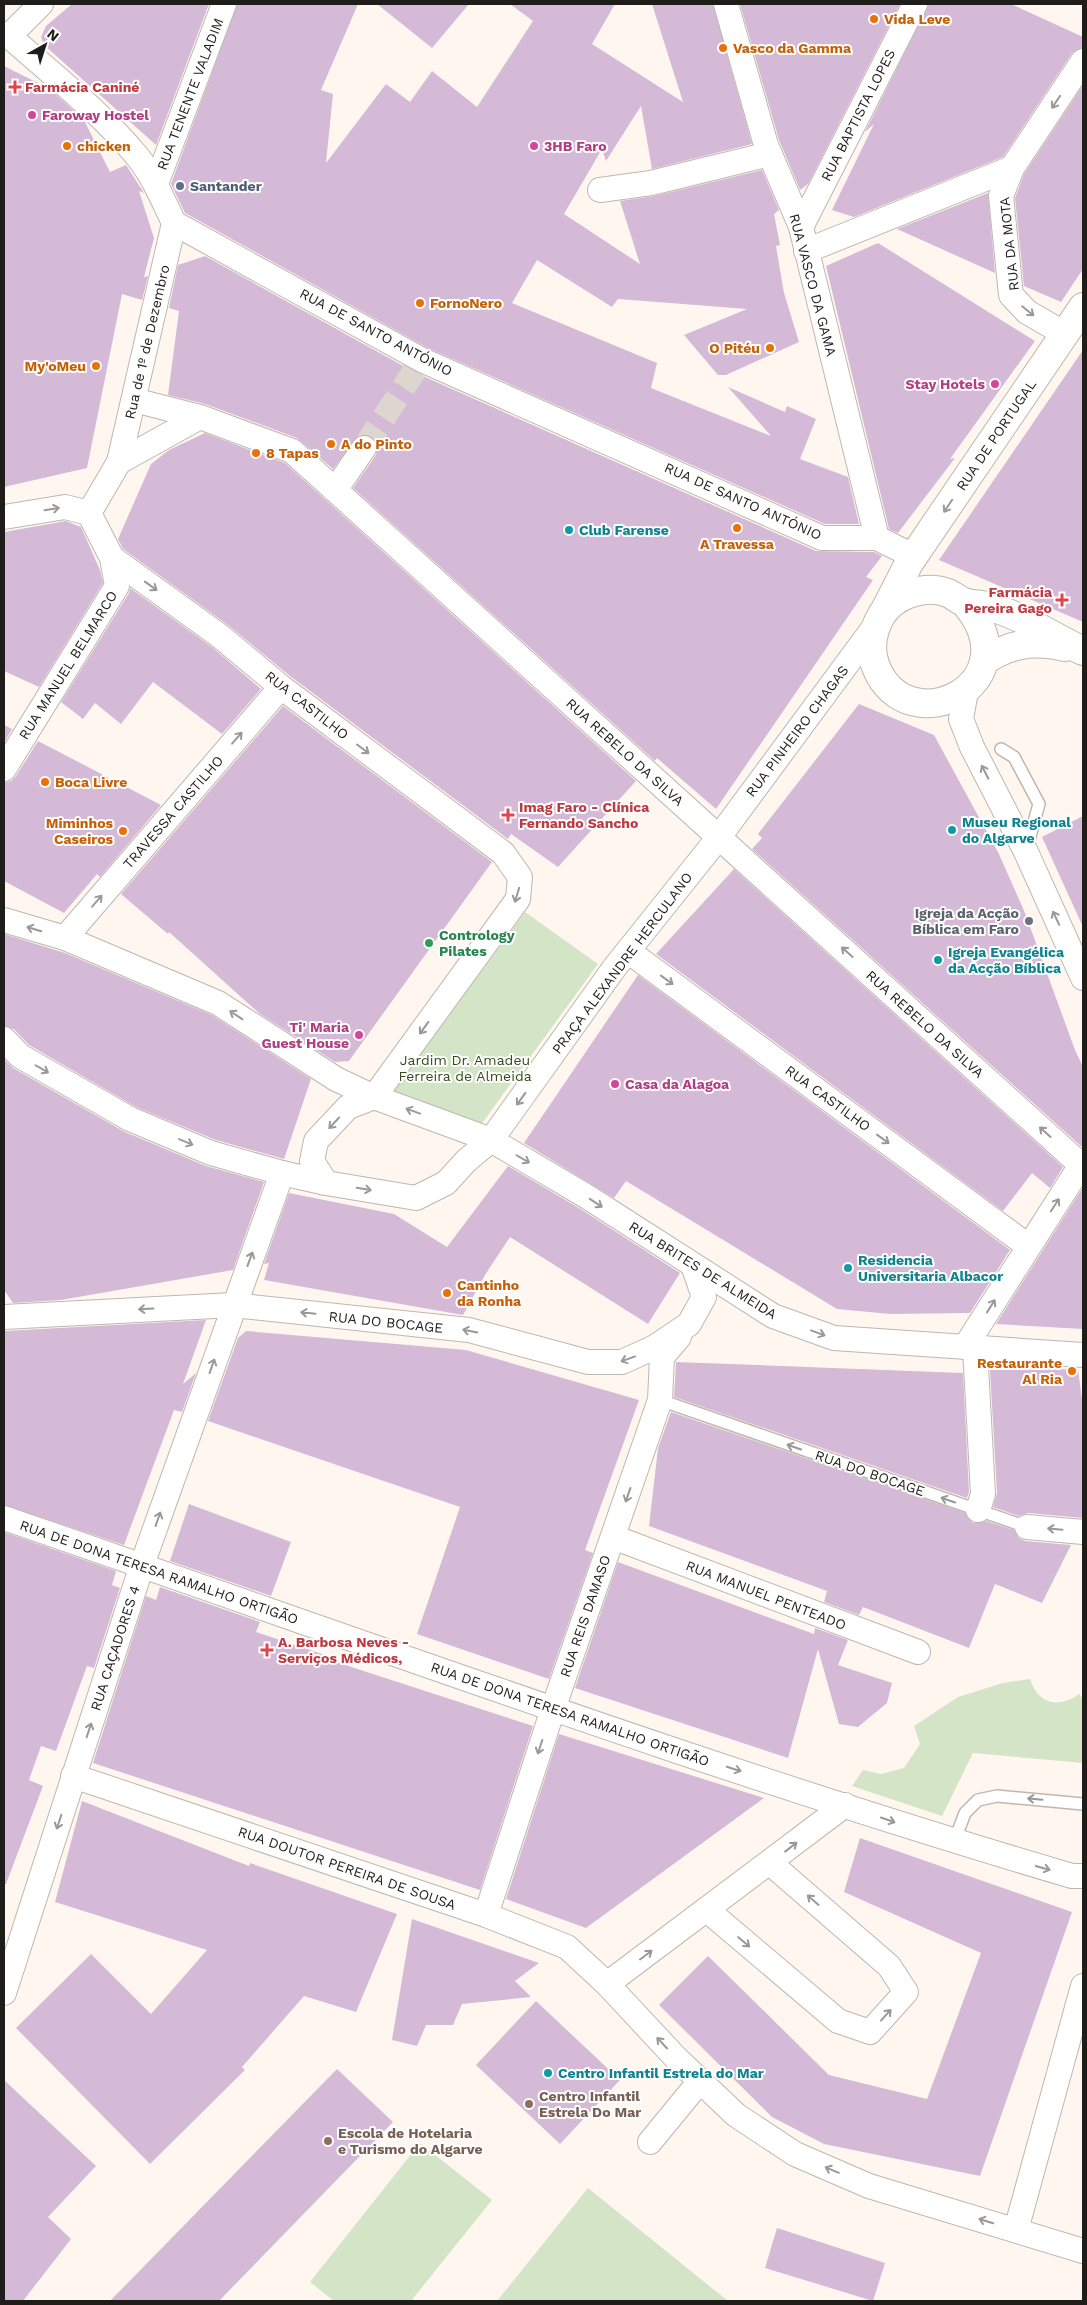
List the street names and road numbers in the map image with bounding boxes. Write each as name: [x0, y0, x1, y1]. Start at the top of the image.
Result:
street label: RUA TENENTE VALADIM: [154, 16, 226, 172]
street label: RUA BAPTISTA LOPES: [818, 46, 898, 184]
street label: RUA DA MOTA: [996, 196, 1022, 292]
street label: RUA VASCO DA GAMA: [786, 212, 840, 358]
street label: Rua de 1º de Dezembro: [121, 263, 173, 421]
street label: RUA DE SANTO ANTÓNIO: [297, 285, 455, 379]
street label: RUA DE PORTUGAL: [953, 377, 1039, 493]
street label: RUA DE SANTO ANTÓNIO: [662, 459, 824, 543]
street label: RUA MANUEL BELMARCO: [16, 588, 120, 742]
street label: RUA PINHEIRO CHAGAS: [742, 662, 852, 800]
street label: RUA CASTILHO: [262, 667, 352, 743]
street label: RUA REBELO DA SILVA: [563, 695, 687, 809]
street label: TRAVESSA CASTILHO: [120, 752, 226, 872]
street label: PRAÇA ALEXANDRE HERCULANO: [549, 869, 695, 1057]
street label: RUA REBELO DA SILVA: [863, 967, 987, 1081]
street label: RUA CASTILHO: [782, 1062, 874, 1134]
street label: RUA BRITES DE ALMEIDA: [626, 1218, 780, 1322]
street label: RUA DO BOCAGE: [328, 1308, 444, 1336]
street label: RUA DO BOCAGE: [813, 1447, 927, 1499]
street label: RUA DE DONA TERESA RAMALHO ORTIGÃO: [18, 1517, 300, 1627]
street label: RUA REIS DAMASO: [557, 1553, 613, 1679]
street label: RUA MANUEL PENTEADO: [684, 1557, 848, 1633]
street label: RUA CAÇADORES 4: [87, 1583, 143, 1713]
street label: RUA DE DONA TERESA RAMALHO ORTIGÃO: [429, 1659, 711, 1769]
street label: RUA DOUTOR PEREIRA DE SOUSA: [236, 1823, 458, 1913]

